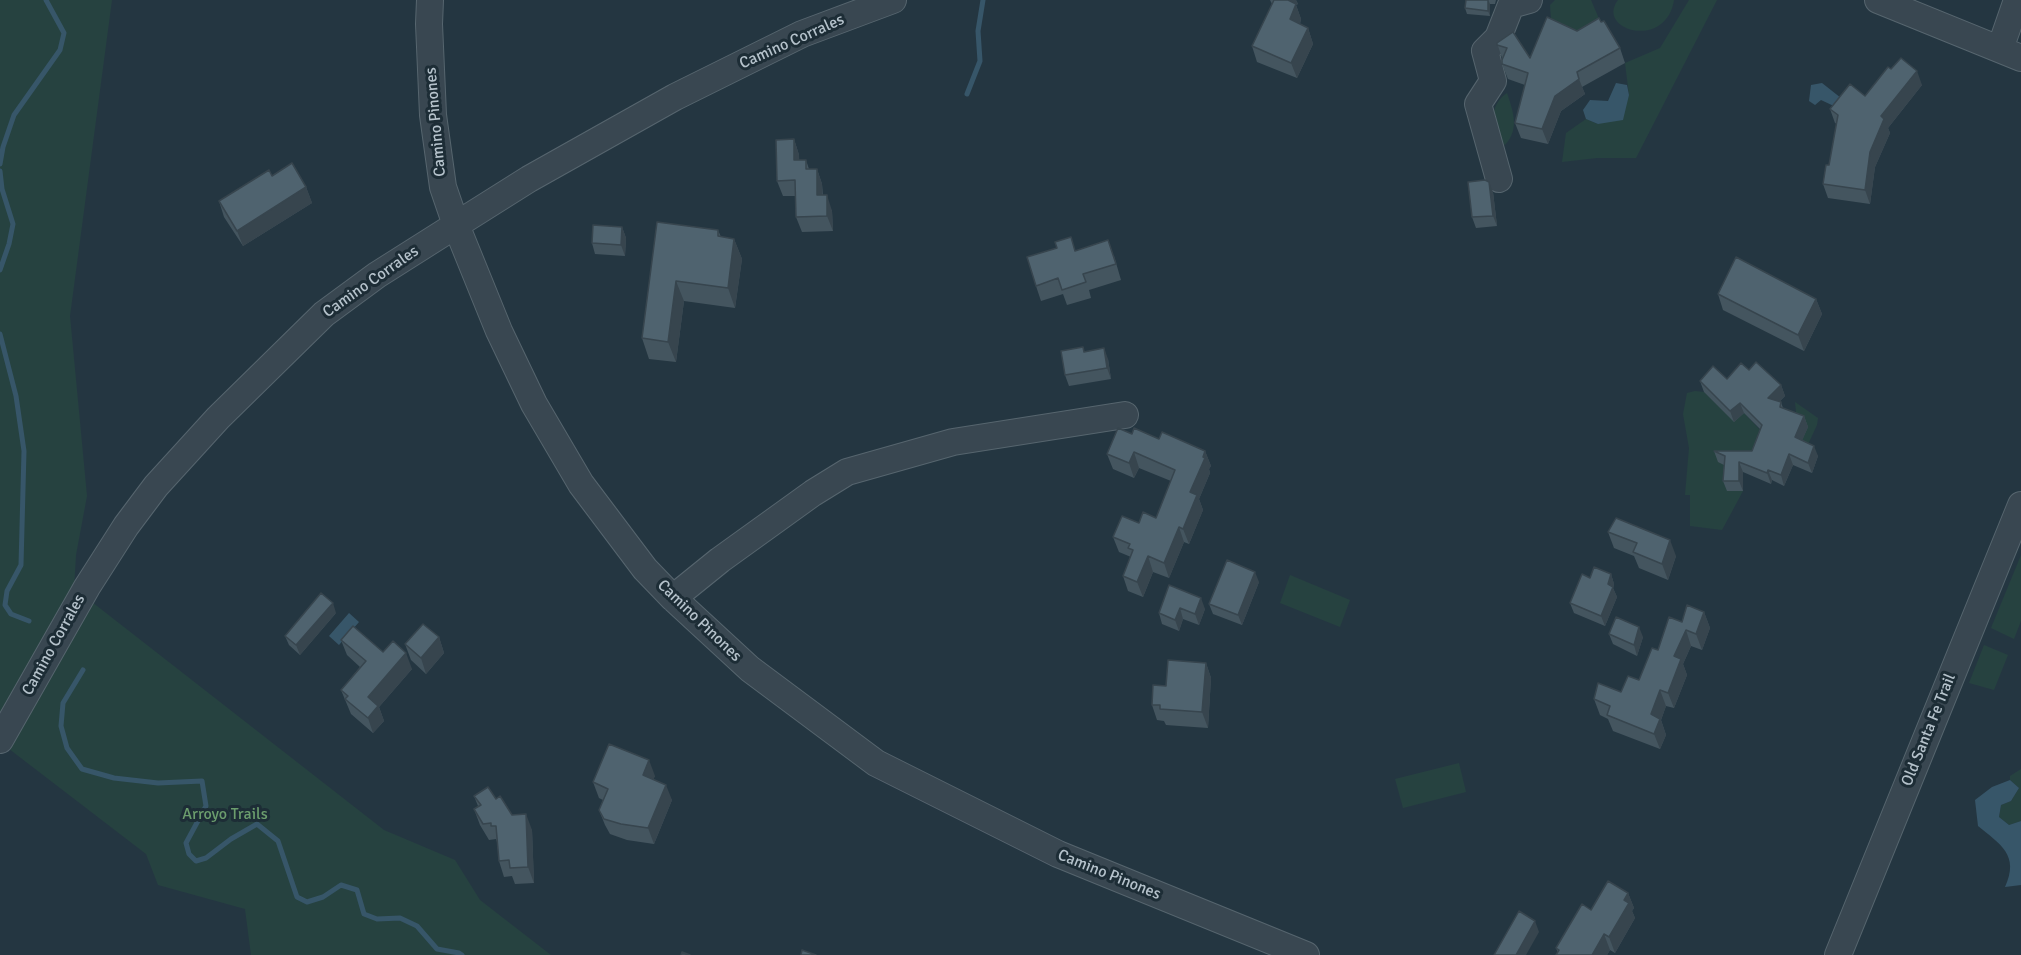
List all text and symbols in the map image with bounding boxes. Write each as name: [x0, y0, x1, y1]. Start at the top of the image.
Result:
street label: Camino Corrales: [737, 10, 847, 74]
street label: Camino Pinones: [422, 67, 450, 177]
street label: Camino Corrales: [319, 242, 423, 322]
street label: Camino Pinones: [653, 576, 745, 666]
street label: Camino Corrales: [18, 591, 90, 699]
street label: Old Santa Fe Trail: [1898, 671, 1960, 789]
park label: Arroyo Trails: [182, 805, 268, 825]
street label: Camino Pinones: [1055, 846, 1163, 904]

